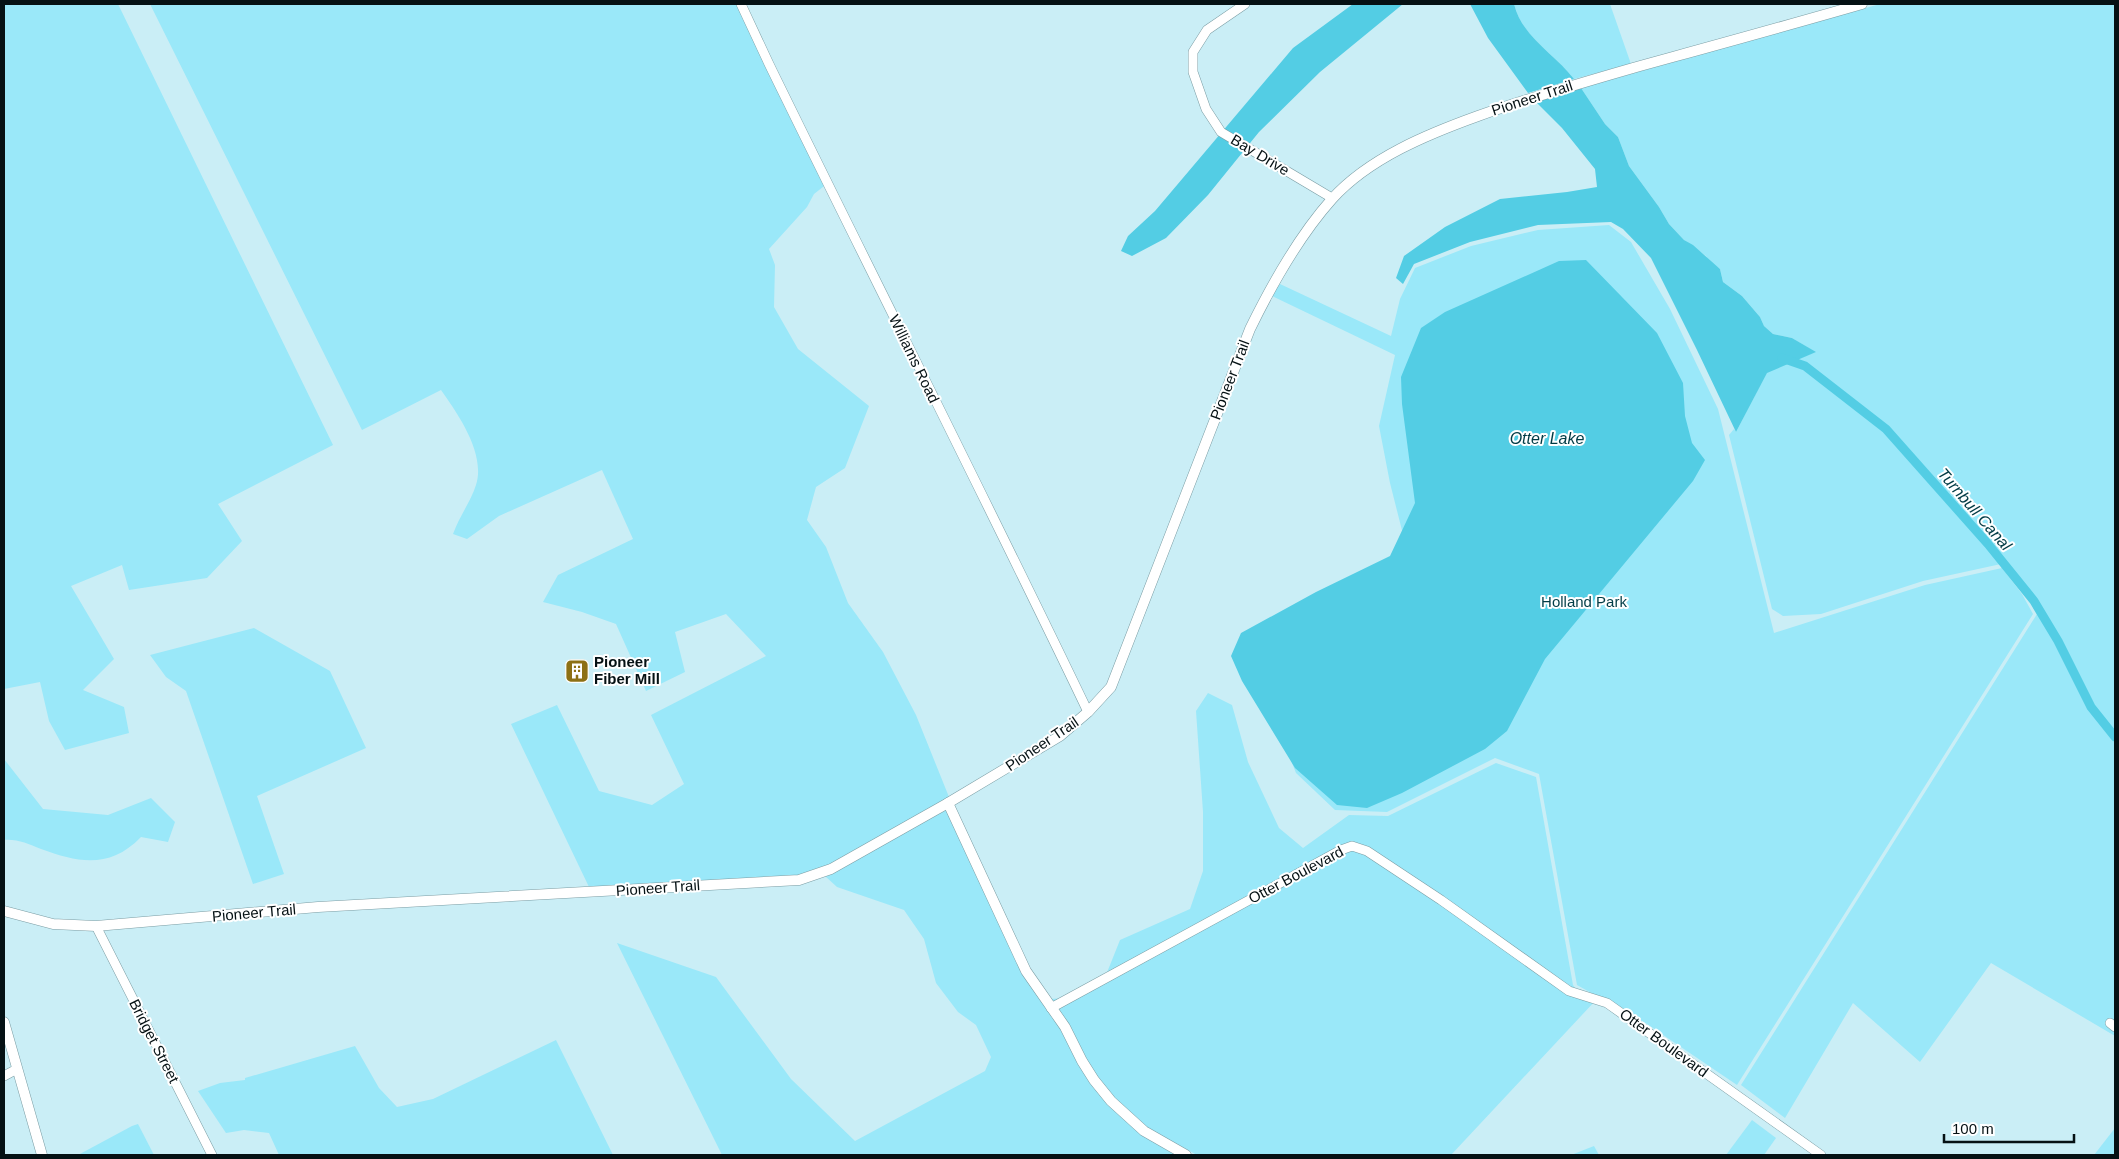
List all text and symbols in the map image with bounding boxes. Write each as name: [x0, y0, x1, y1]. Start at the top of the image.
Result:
street label: Pioneer Trail: [1489, 76, 1575, 119]
street label: Bay Drive: [1228, 131, 1293, 179]
street label: Williams Road: [886, 312, 943, 406]
street label: Pioneer Trail: [1207, 337, 1253, 422]
water label: Otter Lake: [1510, 430, 1584, 447]
water label: Turnbull Canal: [1934, 465, 2015, 554]
park label: Holland Park: [1541, 593, 1627, 610]
place label: Pioneer Fiber Mill: [594, 653, 660, 687]
building icon: Pioneer Fiber Mill: [564, 658, 590, 684]
street label: Pioneer Trail: [1002, 713, 1081, 774]
street label: Otter Boulevard: [1245, 842, 1346, 907]
street label: Pioneer Trail: [615, 876, 701, 899]
street label: Pioneer Trail: [211, 900, 297, 925]
street label: Bridget Street: [126, 996, 183, 1086]
street label: Otter Boulevard: [1617, 1005, 1712, 1080]
scale bar: [1944, 1112, 2074, 1144]
text: 100 m: [1952, 1120, 1994, 1137]

